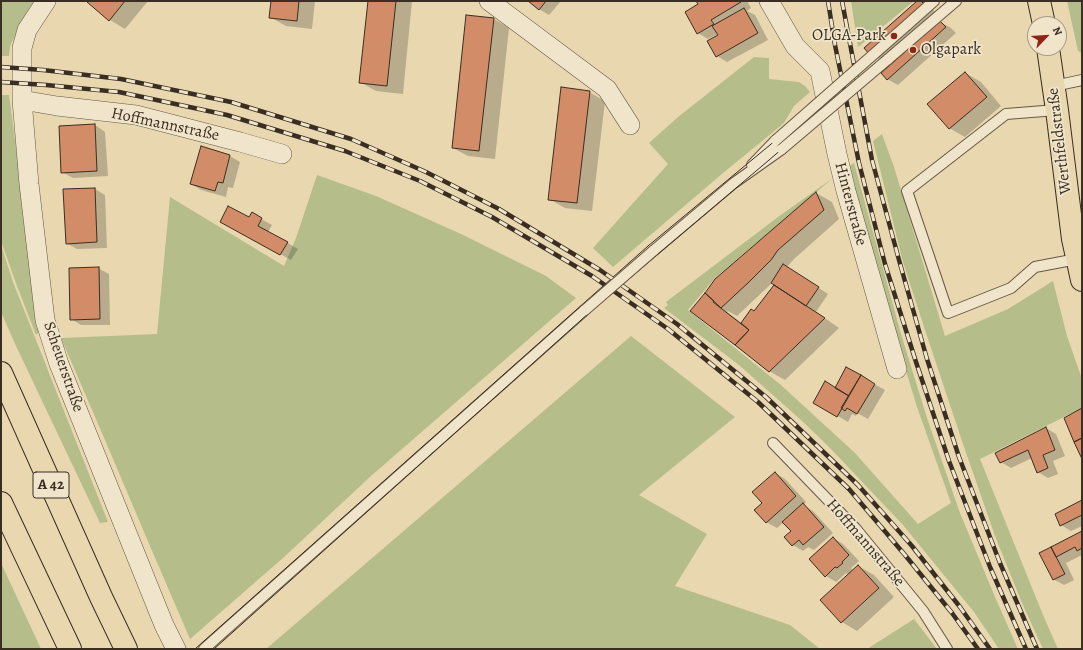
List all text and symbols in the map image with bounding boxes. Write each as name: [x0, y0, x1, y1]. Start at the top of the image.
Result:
north arrow: [1027, 16, 1067, 56]
text: N: [1049, 24, 1066, 38]
place label: OLGA-Park: [812, 26, 886, 46]
marker: OLGA-Park: [889, 31, 899, 41]
place label: Olgapark: [921, 40, 981, 60]
marker: Olgapark: [908, 45, 918, 55]
street label: Werthfeldstraße: [1044, 87, 1076, 195]
street label: Hoffmannstraße: [109, 104, 221, 146]
street label: Hinterstraße: [830, 160, 870, 248]
street label: Scheuerstraße: [39, 319, 87, 415]
road number: A 42: [33, 472, 69, 498]
street label: Hoffmannstraße: [822, 495, 908, 591]

